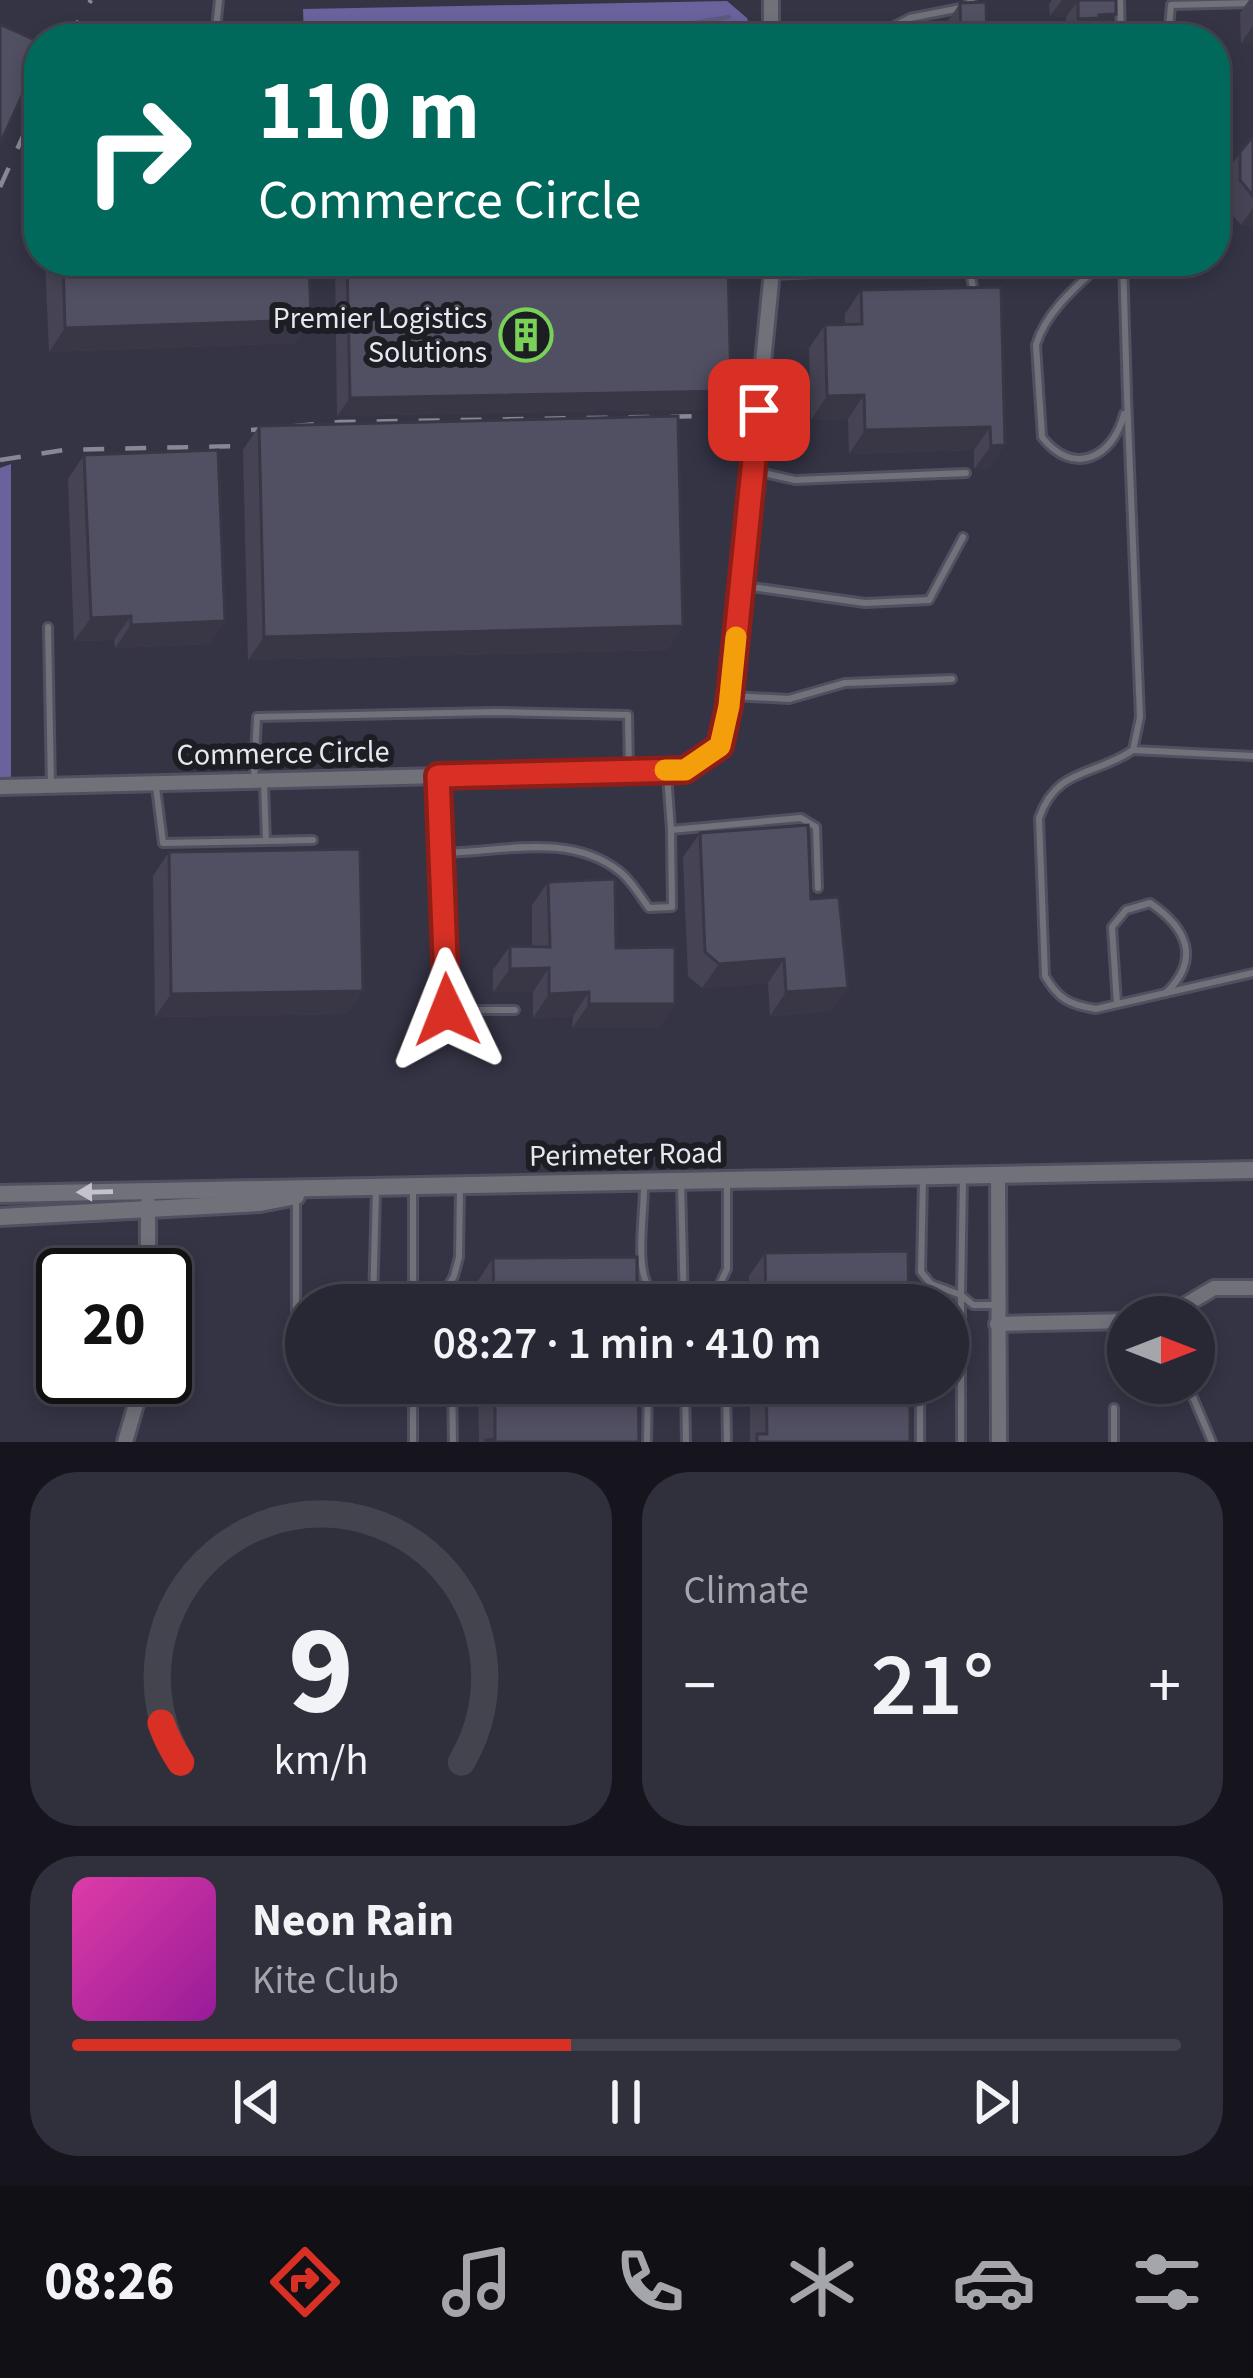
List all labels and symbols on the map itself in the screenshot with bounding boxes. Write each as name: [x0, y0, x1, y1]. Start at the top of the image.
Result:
place label: Premier Logistics Solutions: [273, 297, 487, 374]
building icon: Premier Logistics Solutions: [498, 307, 554, 363]
pin: [708, 359, 810, 461]
street label: Commerce Circle: [176, 730, 390, 777]
position arrow: [384, 947, 510, 1073]
street label: Perimeter Road: [529, 1131, 723, 1178]
one-way arrow: [75, 1182, 113, 1201]
speed limit sign: 20: [36, 1248, 192, 1404]
north arrow: [1107, 1296, 1215, 1404]

